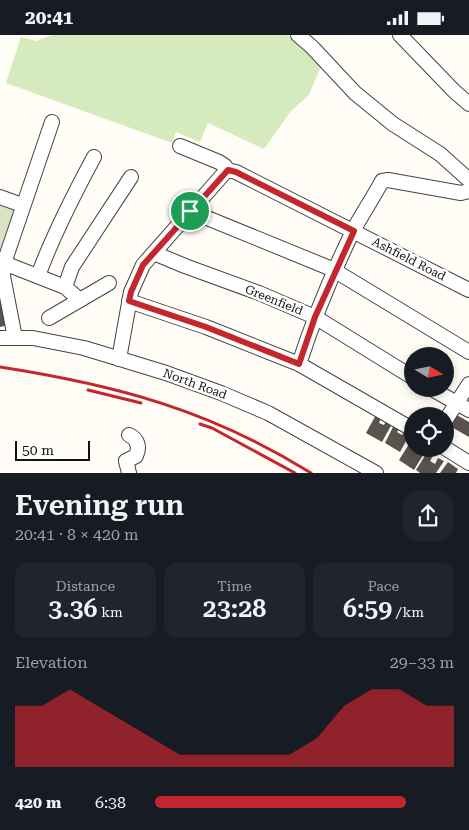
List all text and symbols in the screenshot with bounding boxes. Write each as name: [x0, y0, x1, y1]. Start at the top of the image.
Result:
text: 20:41: [25, 6, 74, 29]
pin: [169, 190, 211, 232]
icon: arrive: [176, 197, 204, 225]
street label: Ashfield Road: [370, 235, 448, 284]
street label: Greenfield: [243, 282, 305, 318]
north arrow: [404, 347, 454, 397]
map controls: [404, 347, 454, 457]
street label: North Road: [161, 366, 229, 402]
button: locate: [404, 407, 454, 457]
scale bar: [15, 437, 90, 461]
text: 50 m: [22, 442, 54, 458]
text: Evening run: [15, 489, 184, 522]
button: share: [402, 490, 454, 542]
text: 20:41 · 8 × 420 m: [15, 525, 139, 544]
text: Distance: [56, 578, 115, 594]
text: Time: [217, 578, 252, 594]
text: Pace: [368, 578, 399, 594]
text: 3.36: [48, 594, 98, 623]
text: 23:28: [203, 594, 266, 623]
text: 6:59: [343, 594, 392, 623]
text: km: [98, 604, 123, 620]
text: /km: [392, 604, 424, 620]
text: Elevation: [15, 653, 88, 672]
text: 29–33 m: [390, 653, 454, 672]
text: 420 m: [15, 793, 61, 812]
text: 6:38: [95, 793, 126, 812]

